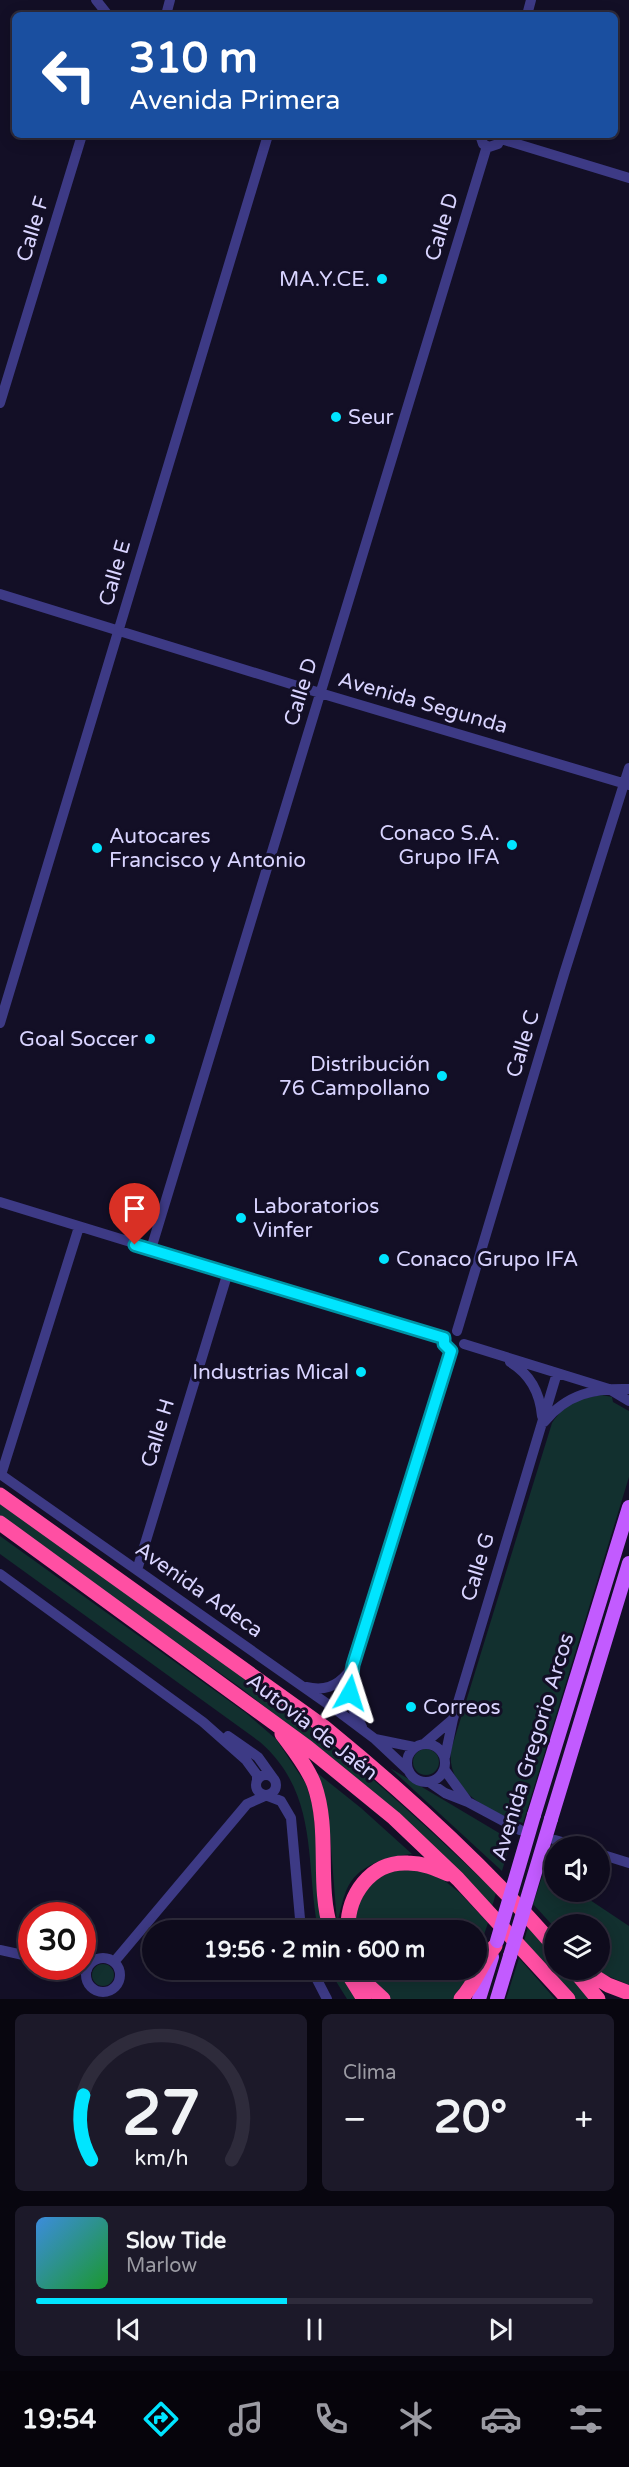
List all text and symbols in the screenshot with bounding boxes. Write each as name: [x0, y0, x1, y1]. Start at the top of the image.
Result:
text: 310 m: [129, 33, 258, 84]
icon: left: [30, 36, 108, 114]
text: Avenida Primera: [129, 84, 341, 117]
street label: Calle D: [420, 190, 464, 264]
street label: Calle F: [11, 193, 55, 265]
place label: MA.Y.CE.: [279, 267, 370, 292]
marker: MA.Y.CE.: [375, 272, 389, 286]
place label: Seur: [348, 405, 394, 430]
marker: Seur: [329, 410, 343, 424]
street label: Calle E: [94, 537, 136, 609]
street label: Calle D: [279, 655, 323, 729]
street label: Avenida Segunda: [335, 667, 511, 739]
place label: Conaco S.A. Grupo IFA: [380, 821, 500, 870]
place label: Autocares Francisco y Antonio: [109, 824, 306, 873]
marker: Conaco S.A. Grupo IFA: [505, 838, 519, 852]
marker: Autocares Francisco y Antonio: [90, 841, 104, 855]
street label: Calle C: [501, 1007, 545, 1081]
place label: Goal Soccer: [19, 1027, 138, 1052]
marker: Goal Soccer: [143, 1032, 157, 1046]
place label: Distribución 76 Campollano: [279, 1052, 430, 1101]
marker: Distribución 76 Campollano: [435, 1069, 449, 1083]
pin: [109, 1183, 160, 1245]
icon: arrive: [118, 1192, 151, 1225]
place label: Laboratorios Vinfer: [253, 1194, 379, 1243]
marker: Laboratorios Vinfer: [234, 1211, 248, 1225]
place label: Conaco Grupo IFA: [396, 1247, 579, 1272]
marker: Conaco Grupo IFA: [377, 1252, 391, 1266]
place label: Industrias Mical: [192, 1360, 349, 1385]
marker: Industrias Mical: [354, 1365, 368, 1379]
street label: Calle H: [136, 1396, 180, 1470]
street label: Calle G: [456, 1530, 500, 1604]
street label: Avenida Adeca: [130, 1537, 268, 1643]
street label: Avenida Gregorio Arcos: [486, 1630, 580, 1864]
position arrow: [318, 1661, 382, 1725]
street label: Autovía de Jaén: [242, 1668, 382, 1786]
place label: Correos: [423, 1695, 501, 1720]
marker: Correos: [404, 1700, 418, 1714]
map controls: [544, 1836, 610, 1980]
button: sound: [544, 1836, 610, 1902]
speed limit sign: 30: [18, 1902, 96, 1980]
button: layers: [544, 1914, 610, 1980]
text: 19:56 · 2 min · 600 m: [204, 1937, 425, 1963]
text: Clima: [343, 2061, 396, 2085]
text: 27: [122, 2077, 200, 2152]
text: 20°: [434, 2091, 507, 2145]
text: −: [343, 2100, 367, 2139]
text: +: [574, 2100, 593, 2139]
text: km/h: [134, 2145, 188, 2171]
text: Slow Tide: [126, 2228, 226, 2254]
text: Marlow: [126, 2254, 197, 2278]
icon: previous: [112, 2313, 145, 2346]
icon: pause: [298, 2313, 331, 2346]
icon: next: [484, 2313, 517, 2346]
icon: directions: [140, 2398, 182, 2440]
icon: music: [225, 2398, 267, 2440]
icon: phone: [310, 2398, 352, 2440]
icon: climate: [395, 2398, 437, 2440]
icon: car: [480, 2398, 522, 2440]
icon: filters: [565, 2398, 607, 2440]
text: 19:54: [22, 2403, 96, 2436]

